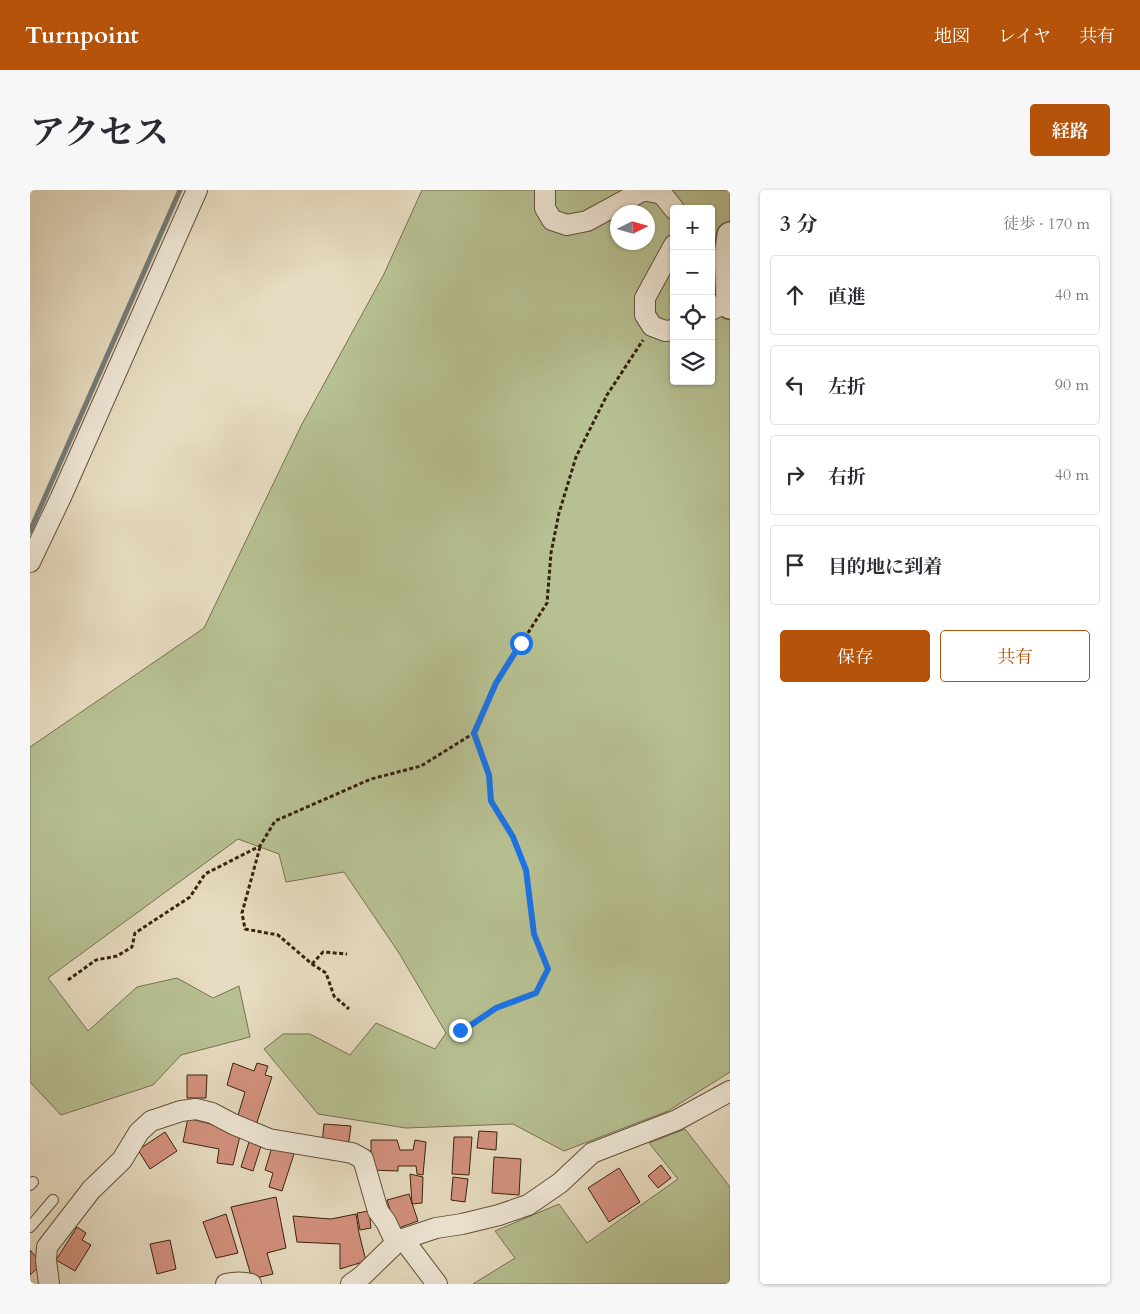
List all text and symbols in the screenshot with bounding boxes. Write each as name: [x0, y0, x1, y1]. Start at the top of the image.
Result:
text: Turnpoint: [25, 19, 139, 52]
text: 地図: [934, 24, 970, 49]
text: レイヤ: [998, 24, 1051, 49]
text: 共有: [1079, 24, 1115, 49]
button: 経路: [1030, 104, 1110, 156]
text: アクセス: [30, 109, 169, 157]
north arrow: [610, 205, 655, 250]
map controls: [670, 205, 715, 385]
button: +: [670, 205, 715, 250]
text: 3 分: [780, 210, 817, 239]
text: 徒歩 · 170 m: [1003, 213, 1090, 235]
button: −: [670, 250, 715, 295]
icon: ahead: [781, 281, 809, 309]
text: 直進: [828, 284, 866, 310]
text: 40 m: [1055, 284, 1089, 306]
button: locate: [670, 295, 715, 340]
button: layers: [670, 340, 715, 385]
icon: left: [781, 371, 809, 399]
text: 左折: [828, 374, 866, 400]
text: 90 m: [1055, 374, 1089, 396]
icon: right: [781, 461, 809, 489]
text: 右折: [828, 464, 866, 490]
text: 40 m: [1055, 464, 1089, 486]
icon: arrive: [781, 551, 809, 579]
text: 目的地に到着: [828, 554, 942, 580]
button: 保存: [780, 630, 930, 682]
button: 共有: [940, 630, 1090, 682]
route start: [510, 632, 533, 655]
route end: [449, 1019, 472, 1042]

